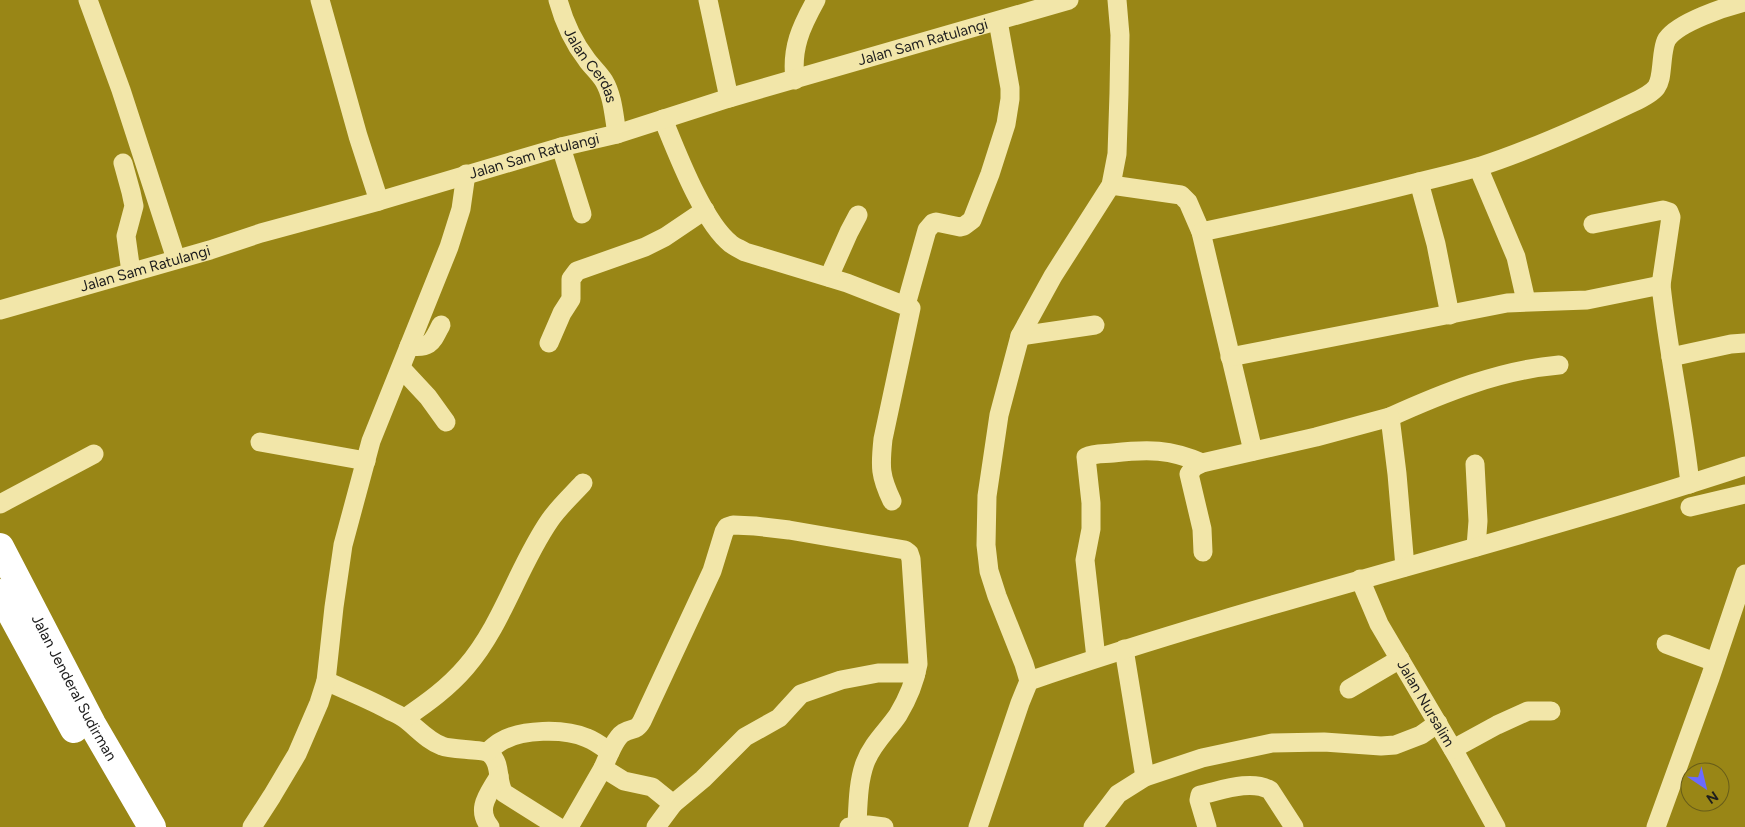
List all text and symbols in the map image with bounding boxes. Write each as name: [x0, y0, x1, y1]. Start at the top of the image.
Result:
street label: Jalan Sam Ratulangi: [856, 15, 990, 69]
street label: Jalan Cerdas: [560, 25, 621, 105]
street label: Jalan Sam Ratulangi: [467, 129, 601, 183]
street label: Jalan Sam Ratulangi: [78, 241, 212, 296]
street label: Jalan Jenderal Sudirman: [28, 611, 120, 764]
street label: Jalan Nursalim: [1393, 657, 1458, 750]
north arrow: [1680, 762, 1730, 812]
text: N: [1703, 787, 1721, 807]

